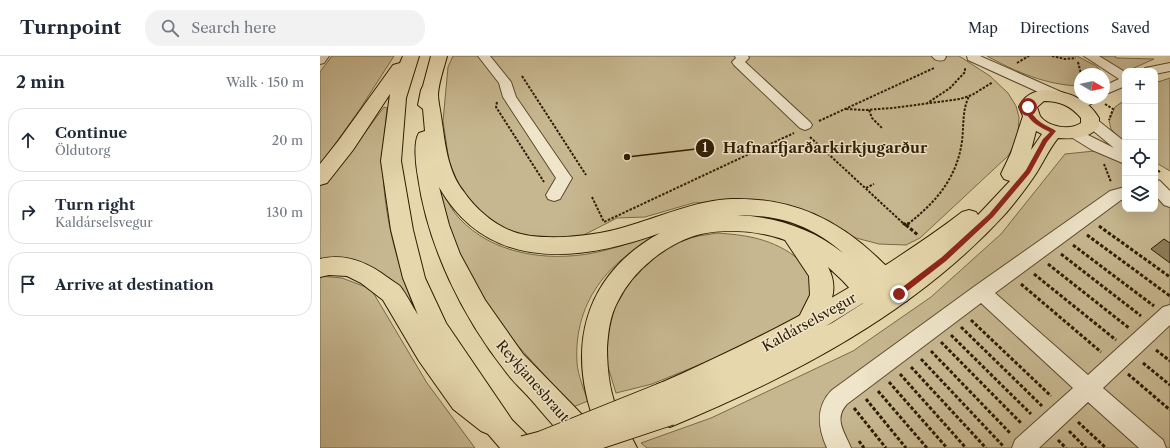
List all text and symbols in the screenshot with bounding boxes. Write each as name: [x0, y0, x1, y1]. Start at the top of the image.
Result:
search box: [145, 10, 425, 46]
text: Turnpoint: [20, 16, 121, 39]
icon: search: [159, 17, 181, 39]
text: Search here: [191, 18, 276, 37]
text: Map: [968, 19, 998, 37]
text: Directions: [1020, 19, 1089, 37]
text: Saved: [1111, 19, 1150, 37]
north arrow: [1074, 68, 1110, 104]
map controls: [1122, 68, 1158, 212]
button: +: [1122, 68, 1158, 104]
text: 2 min: [16, 72, 65, 92]
text: Walk · 150 m: [226, 74, 304, 90]
route start: [1019, 98, 1037, 116]
button: −: [1122, 104, 1158, 140]
text: Continue: [55, 123, 127, 142]
icon: ahead: [17, 129, 39, 151]
text: 20 m: [272, 132, 303, 148]
callout: Hafnarfjarðarkirkjugarður: [695, 135, 935, 162]
text: Hafnarfjarðarkirkjugarður: [723, 138, 928, 157]
text: 1: [702, 140, 708, 155]
button: locate: [1122, 140, 1158, 176]
text: Öldutorg: [55, 142, 110, 158]
button: layers: [1122, 176, 1158, 212]
text: Turn right: [55, 195, 135, 214]
icon: right: [17, 201, 39, 223]
text: 130 m: [267, 204, 303, 220]
text: Kaldárselsvegur: [55, 214, 153, 230]
icon: arrive: [17, 273, 39, 295]
text: Arrive at destination: [55, 275, 214, 294]
route end: [890, 285, 908, 303]
street label: Kaldárselsvegur: [759, 289, 859, 355]
street label: Reykjanesbraut: [492, 336, 574, 426]

